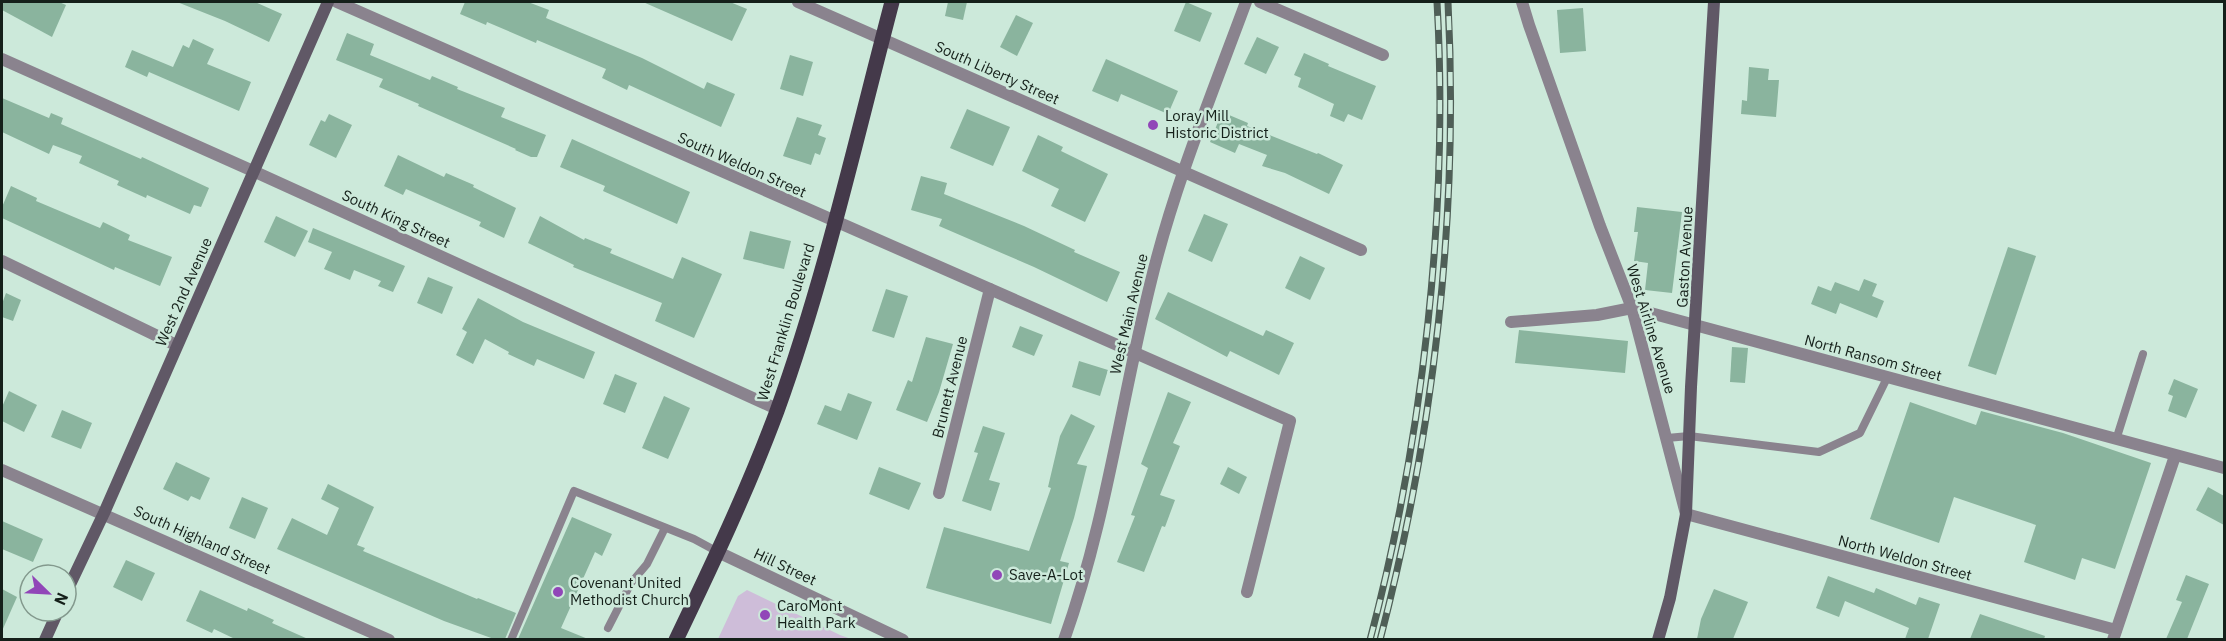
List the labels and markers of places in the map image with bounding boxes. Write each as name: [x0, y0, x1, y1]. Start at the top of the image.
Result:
place label: Loray Mill Historic District: [1165, 106, 1269, 142]
marker: Loray Mill Historic District: [1146, 118, 1160, 132]
place label: Save-A-Lot: [1009, 565, 1083, 584]
marker: Save-A-Lot: [990, 568, 1004, 582]
place label: Covenant United Methodist Church: [570, 573, 689, 609]
marker: Covenant United Methodist Church: [551, 585, 565, 599]
place label: CaroMont Health Park: [777, 596, 856, 632]
marker: CaroMont Health Park: [758, 608, 772, 622]

